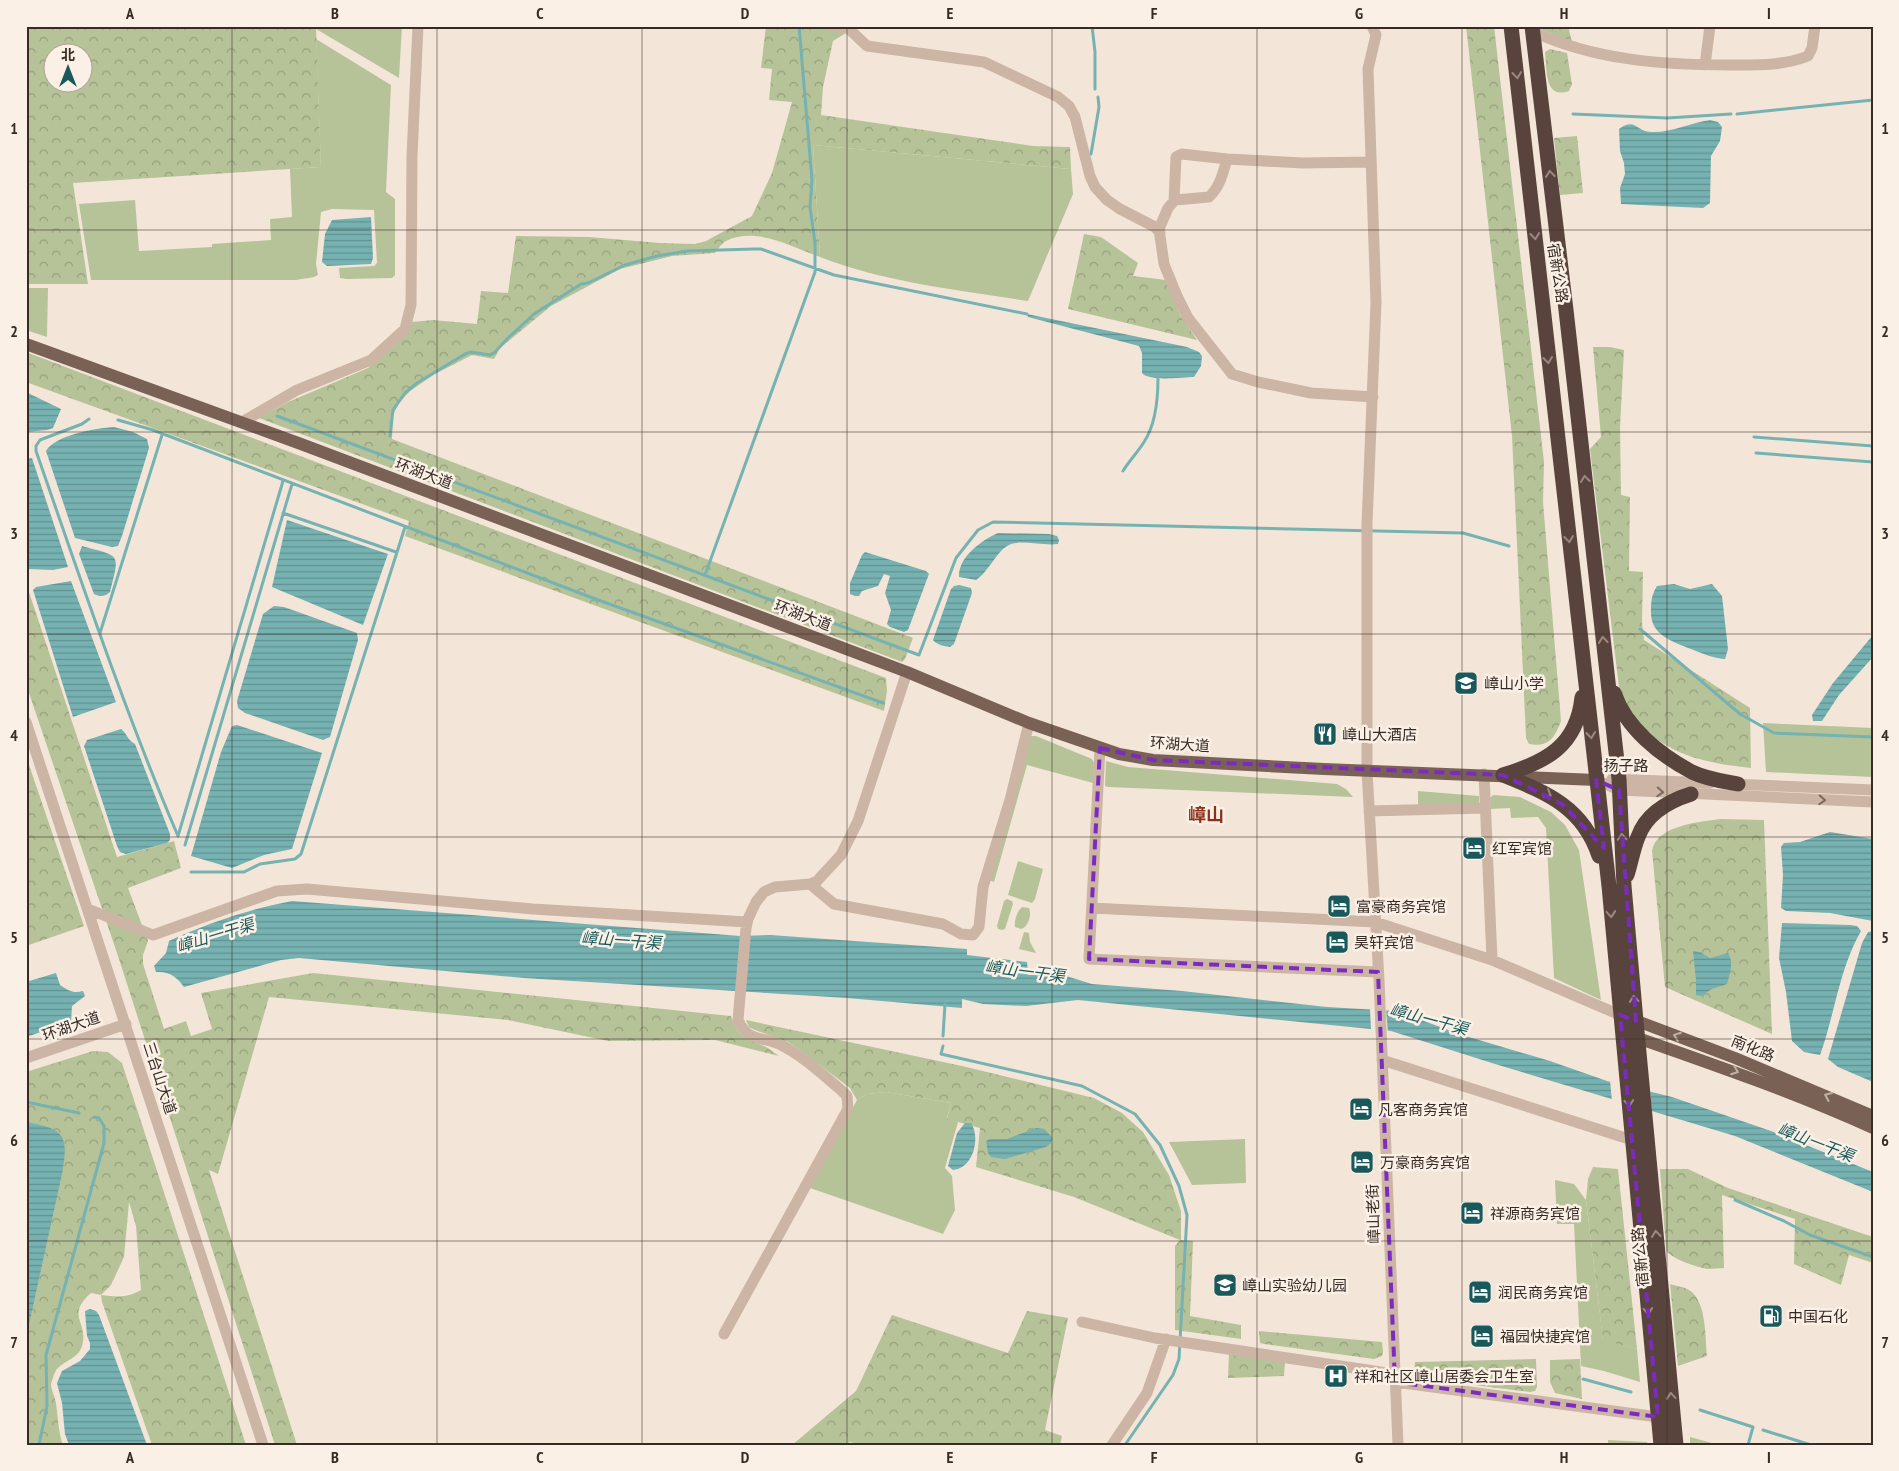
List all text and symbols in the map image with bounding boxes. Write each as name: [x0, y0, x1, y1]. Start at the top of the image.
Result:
text: A: [125, 3, 135, 23]
text: B: [331, 3, 339, 23]
text: C: [536, 3, 544, 23]
text: D: [741, 3, 750, 23]
text: E: [947, 3, 954, 23]
text: F: [1151, 3, 1158, 23]
text: G: [1355, 3, 1363, 23]
text: H: [1560, 3, 1568, 23]
text: I: [1767, 3, 1771, 23]
north arrow: [42, 42, 92, 92]
text: 北: [61, 46, 75, 64]
one-way arrow: [1511, 71, 1522, 79]
text: 1: [10, 118, 18, 138]
text: 1: [1881, 118, 1889, 138]
one-way arrow: [1545, 170, 1555, 179]
one-way arrow: [1529, 233, 1540, 241]
street label: 宿新公路: [1544, 242, 1572, 304]
text: 2: [10, 321, 18, 341]
text: 2: [1881, 321, 1889, 341]
one-way arrow: [1542, 356, 1553, 364]
street label: 环湖大道: [393, 453, 455, 493]
one-way arrow: [1580, 475, 1591, 483]
text: 3: [10, 523, 18, 543]
text: 3: [1881, 523, 1889, 543]
one-way arrow: [1563, 535, 1574, 543]
street label: 环湖大道: [772, 595, 834, 635]
one-way arrow: [1598, 636, 1609, 644]
school or university icon: 嶂山小学: [1453, 670, 1479, 696]
place label: 嶂山小学: [1484, 674, 1544, 693]
restaurant icon: 嶂山大酒店: [1312, 721, 1338, 747]
text: 4: [10, 725, 18, 745]
place label: 嶂山大酒店: [1342, 725, 1417, 744]
text: 4: [1881, 725, 1889, 745]
one-way arrow: [1585, 731, 1596, 739]
street label: 环湖大道: [1149, 732, 1211, 756]
street label: 扬子路: [1603, 756, 1649, 775]
one-way arrow: [1656, 787, 1664, 798]
one-way arrow: [1542, 788, 1551, 798]
one-way arrow: [1818, 794, 1826, 805]
district label: 嶂山: [1188, 803, 1224, 826]
one-way arrow: [1616, 833, 1627, 841]
hotel icon: 红军宾馆: [1461, 835, 1487, 861]
place label: 红军宾馆: [1492, 839, 1552, 858]
hotel icon: 富豪商务宾馆: [1326, 893, 1352, 919]
place label: 富豪商务宾馆: [1356, 897, 1446, 916]
one-way arrow: [1606, 910, 1617, 918]
water label: 嶂山一干渠: [174, 913, 258, 956]
text: 5: [10, 927, 18, 947]
water label: 嶂山一干渠: [580, 927, 664, 953]
text: 5: [1881, 927, 1889, 947]
hotel icon: 昊轩宾馆: [1324, 929, 1350, 955]
place label: 昊轩宾馆: [1354, 933, 1414, 952]
water label: 嶂山一干渠: [984, 956, 1068, 986]
one-way arrow: [1629, 995, 1640, 1003]
water label: 嶂山一干渠: [1388, 999, 1472, 1040]
street label: 环湖大道: [40, 1007, 102, 1045]
street label: 南化路: [1729, 1031, 1777, 1065]
one-way arrow: [1674, 1032, 1682, 1042]
street label: 三台山大道: [139, 1039, 181, 1117]
one-way arrow: [1730, 1065, 1738, 1075]
one-way arrow: [1824, 1092, 1833, 1103]
hotel icon: 凡客商务宾馆: [1348, 1096, 1374, 1122]
one-way arrow: [1623, 1099, 1634, 1107]
place label: 凡客商务宾馆: [1378, 1100, 1468, 1119]
water label: 嶂山一干渠: [1775, 1118, 1859, 1166]
text: 6: [10, 1130, 18, 1150]
text: 6: [1881, 1130, 1889, 1150]
hotel icon: 万豪商务宾馆: [1349, 1149, 1375, 1175]
place label: 万豪商务宾馆: [1380, 1153, 1470, 1172]
street label: 嶂山老街: [1362, 1184, 1384, 1244]
hotel icon: 祥源商务宾馆: [1459, 1200, 1485, 1226]
place label: 祥源商务宾馆: [1490, 1204, 1580, 1223]
street label: 宿新公路: [1627, 1226, 1653, 1288]
one-way arrow: [1651, 1230, 1662, 1238]
school or university icon: 嶂山实验幼儿园: [1212, 1272, 1238, 1298]
place label: 嶂山实验幼儿园: [1242, 1276, 1347, 1295]
hotel icon: 润民商务宾馆: [1467, 1279, 1493, 1305]
place label: 润民商务宾馆: [1498, 1283, 1588, 1302]
fuel station icon: 中国石化: [1758, 1303, 1784, 1329]
one-way arrow: [1642, 1307, 1653, 1315]
place label: 中国石化: [1788, 1307, 1848, 1326]
hotel icon: 福园快捷宾馆: [1469, 1323, 1495, 1349]
place label: 福园快捷宾馆: [1500, 1327, 1590, 1346]
text: 7: [10, 1332, 18, 1352]
text: 7: [1881, 1332, 1889, 1352]
hospital icon: 祥和社区嶂山居委会卫生室: [1323, 1363, 1349, 1389]
place label: 祥和社区嶂山居委会卫生室: [1354, 1367, 1534, 1386]
one-way arrow: [1666, 1392, 1677, 1400]
text: A: [125, 1447, 135, 1467]
text: B: [331, 1447, 339, 1467]
text: C: [536, 1447, 544, 1467]
text: D: [741, 1447, 750, 1467]
text: E: [947, 1447, 954, 1467]
text: F: [1151, 1447, 1158, 1467]
text: G: [1355, 1447, 1363, 1467]
text: H: [1560, 1447, 1568, 1467]
text: I: [1767, 1447, 1771, 1467]

